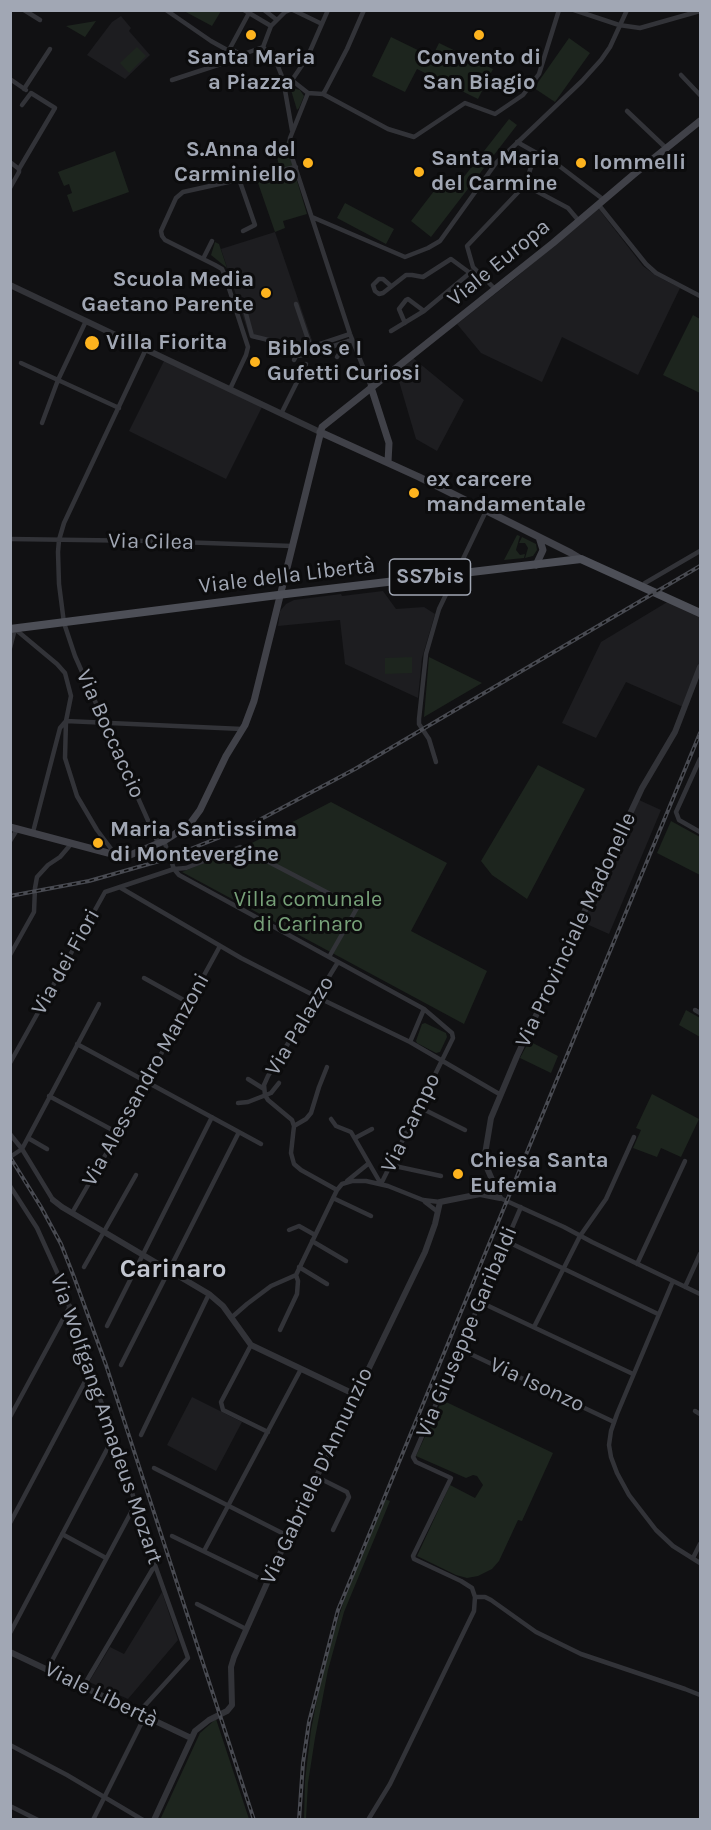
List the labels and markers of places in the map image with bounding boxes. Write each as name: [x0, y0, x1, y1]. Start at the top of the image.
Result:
marker: Santa Maria a Piazza: [244, 28, 258, 42]
marker: Convento di San Biagio: [472, 28, 486, 42]
place label: Santa Maria a Piazza: [187, 45, 315, 96]
place label: Convento di San Biagio: [417, 45, 541, 96]
place label: S.Anna del Carminiello: [174, 137, 296, 188]
place label: Santa Maria del Carmine: [431, 146, 560, 198]
place label: Iommelli: [593, 150, 686, 176]
marker: S.Anna del Carminiello: [301, 156, 315, 170]
marker: Iommelli: [574, 156, 588, 170]
marker: Santa Maria del Carmine: [412, 165, 426, 179]
place label: Scuola Media Gaetano Parente: [81, 267, 254, 318]
marker: Scuola Media Gaetano Parente: [259, 286, 273, 300]
place label: Villa Fiorita: [106, 330, 227, 356]
marker: Villa Fiorita: [83, 334, 101, 352]
place label: Biblos e I Gufetti Curiosi: [267, 336, 420, 388]
marker: Biblos e I Gufetti Curiosi: [248, 355, 262, 369]
place label: ex carcere mandamentale: [426, 467, 586, 518]
marker: ex carcere mandamentale: [407, 486, 421, 500]
place label: Maria Santissima di Montevergine: [110, 817, 297, 868]
marker: Maria Santissima di Montevergine: [91, 836, 105, 850]
place label: Chiesa Santa Eufemia: [470, 1148, 609, 1200]
marker: Chiesa Santa Eufemia: [451, 1167, 465, 1181]

